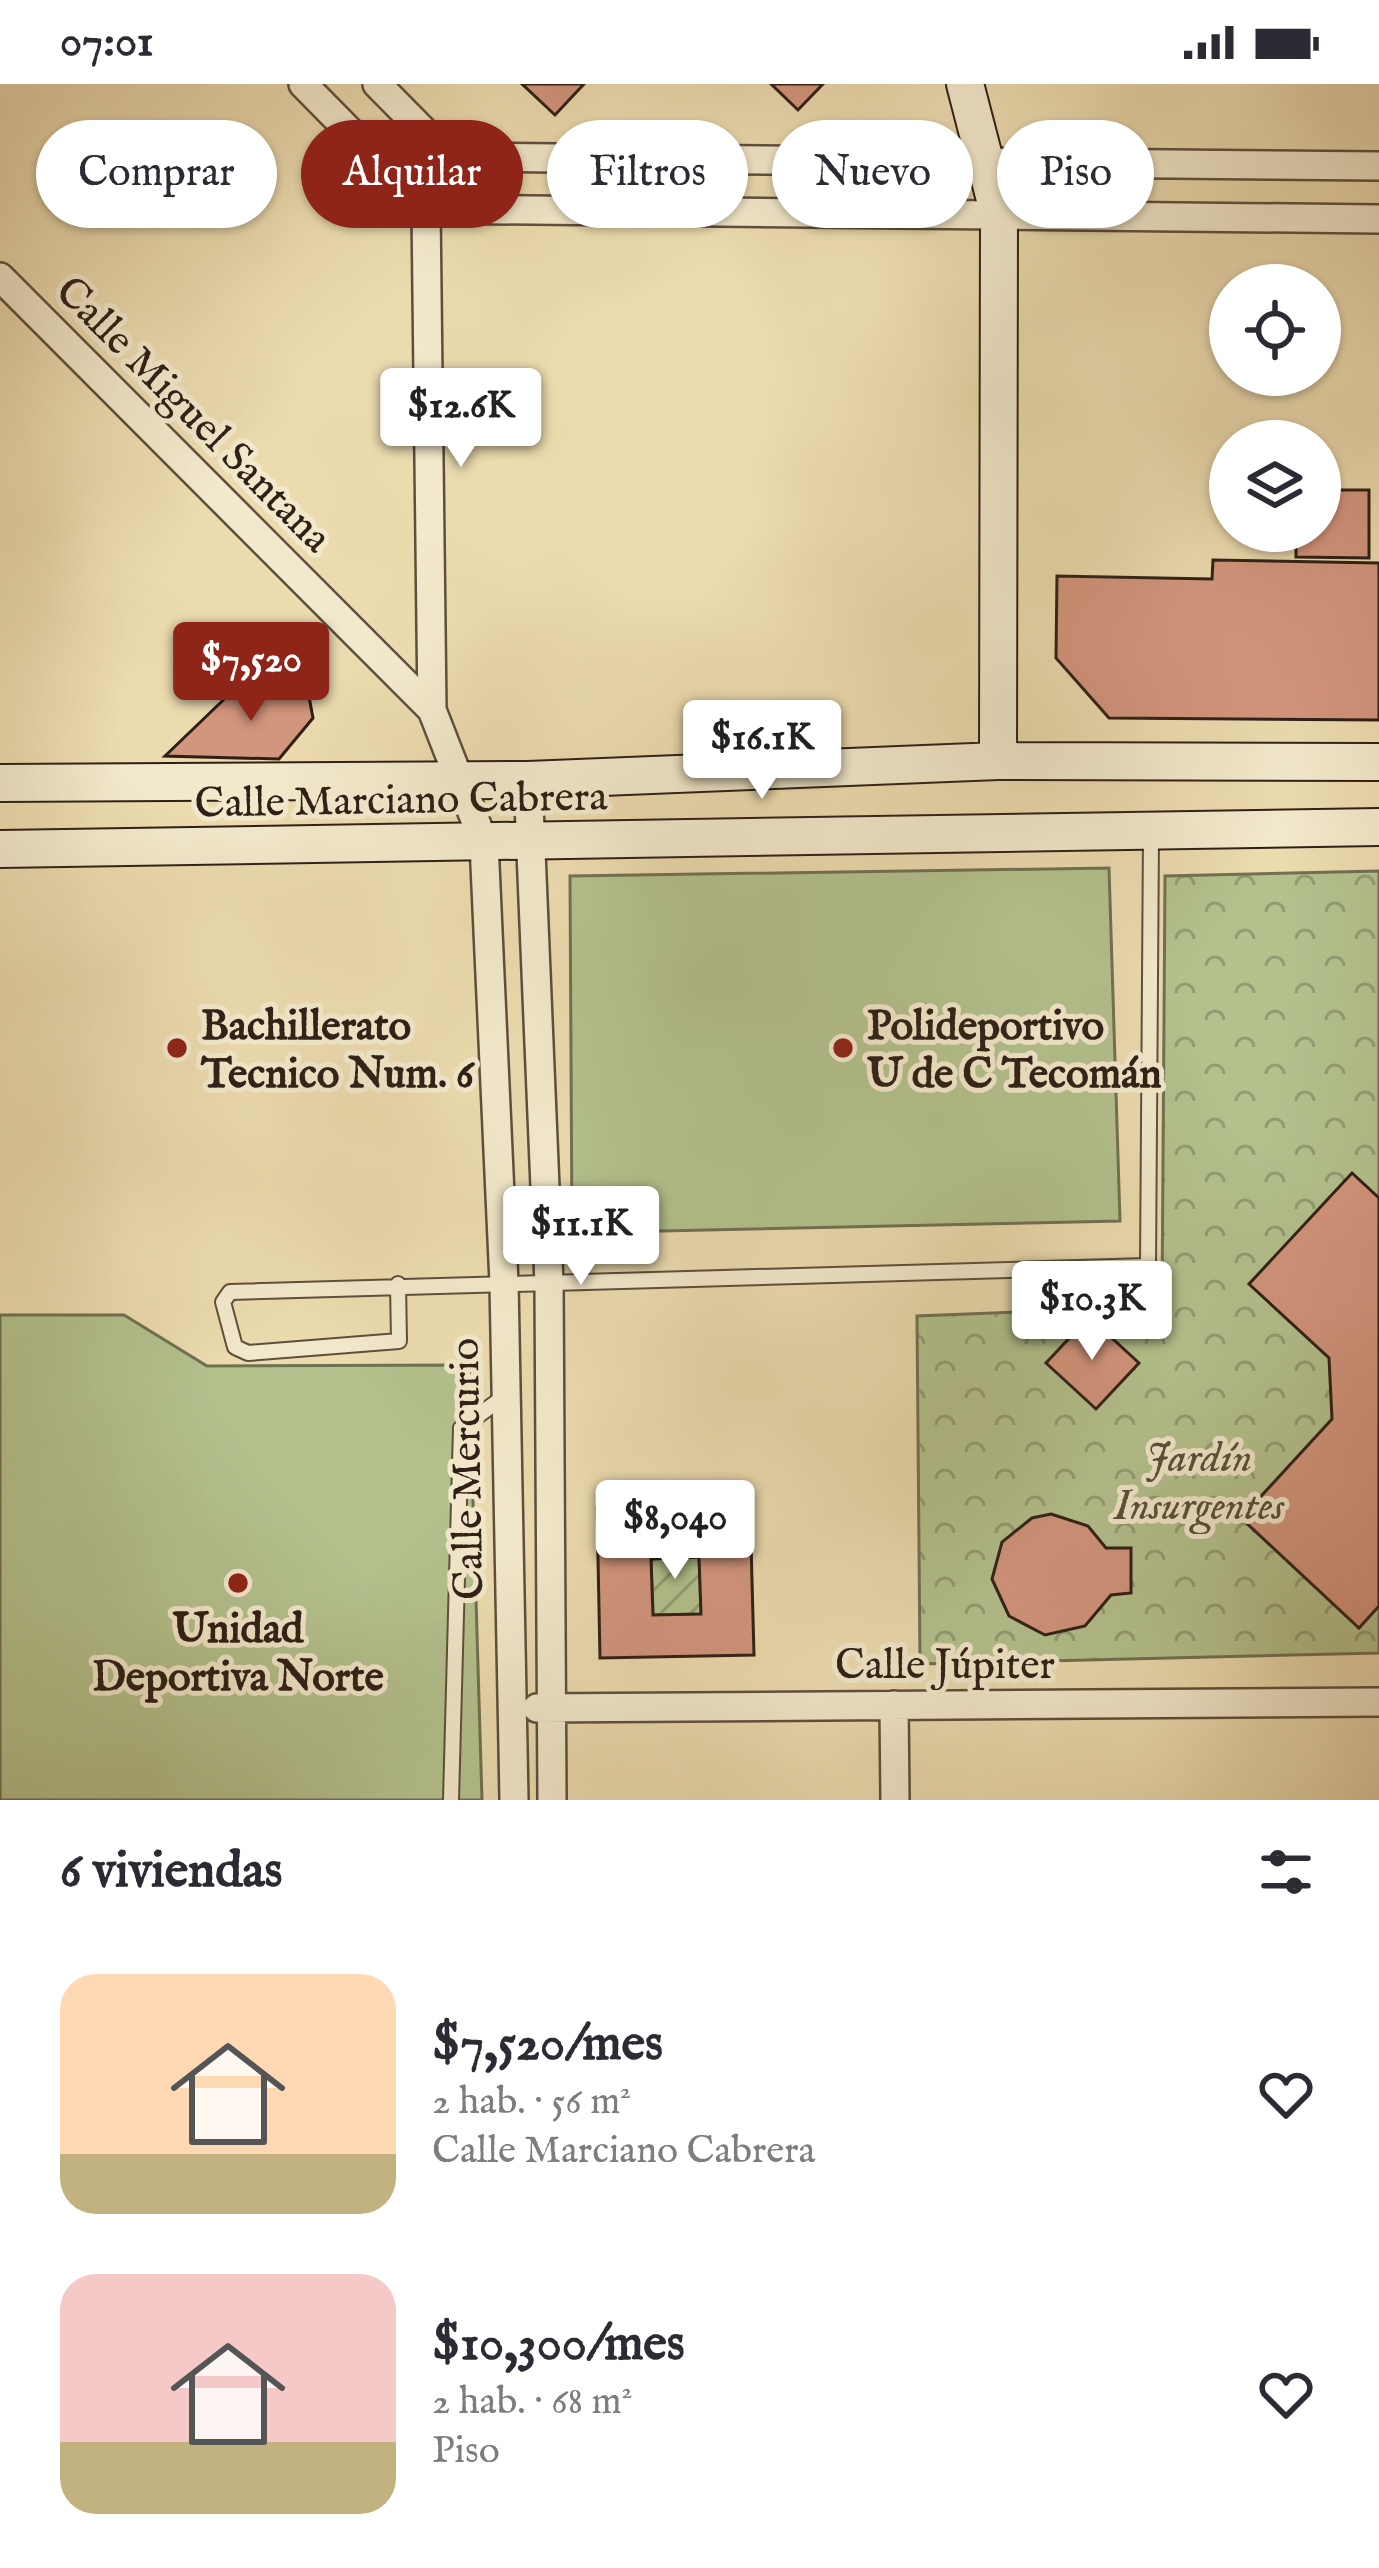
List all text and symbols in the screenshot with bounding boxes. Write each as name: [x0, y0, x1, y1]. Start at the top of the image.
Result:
text: 07:01: [60, 14, 154, 71]
chip: Comprar: [36, 120, 277, 228]
chip: Alquilar: [301, 120, 523, 228]
chip: Filtros: [547, 120, 748, 228]
chip: Nuevo: [772, 120, 973, 228]
chip: Piso: [997, 120, 1154, 228]
map controls: [1209, 264, 1341, 552]
button: locate: [1209, 264, 1341, 396]
street label: Calle Miguel Santana: [43, 266, 343, 566]
pin: $12.6K: [363, 368, 559, 470]
text: $12.6K: [407, 382, 515, 431]
button: layers: [1209, 420, 1341, 552]
pin: $7,520: [153, 622, 349, 724]
text: $7,520: [200, 636, 302, 685]
pin: $16.1K: [664, 700, 860, 802]
text: $16.1K: [710, 714, 814, 763]
street label: Calle Marciano Cabrera: [194, 771, 609, 832]
place label: Bachillerato Tecnico Num. 6: [200, 1001, 475, 1102]
place label: Polideportivo U de C Tecomán: [867, 1001, 1162, 1102]
marker: Bachillerato Tecnico Num. 6: [164, 1035, 190, 1061]
marker: Polideportivo U de C Tecomán: [830, 1035, 856, 1061]
pin: $11.1K: [483, 1186, 679, 1288]
text: $11.1K: [530, 1200, 632, 1249]
pin: $10.3K: [994, 1261, 1190, 1363]
text: $10.3K: [1039, 1275, 1145, 1324]
street label: Calle Mercurio: [440, 1337, 497, 1600]
park label: Jardín Insurgentes: [1113, 1433, 1285, 1535]
pin: $8,040: [577, 1480, 773, 1582]
text: $8,040: [623, 1494, 727, 1543]
marker: Unidad Deportiva Norte: [225, 1570, 251, 1596]
place label: Unidad Deportiva Norte: [92, 1604, 384, 1705]
street label: Calle Júpiter: [835, 1640, 1055, 1693]
icon: filters: [1253, 1839, 1319, 1905]
text: 6 viviendas: [60, 1840, 282, 1905]
text: $7,520/mes: [432, 2013, 663, 2078]
icon: home: [156, 2022, 300, 2166]
icon: heart: [1253, 2061, 1319, 2127]
text: 2 hab. · 56 m²: [432, 2078, 631, 2127]
text: Calle Marciano Cabrera: [432, 2127, 815, 2176]
text: $10,300/mes: [432, 2313, 685, 2378]
icon: home: [156, 2322, 300, 2466]
icon: heart: [1253, 2361, 1319, 2427]
text: 2 hab. · 68 m²: [432, 2378, 633, 2427]
text: Piso: [432, 2427, 500, 2476]

